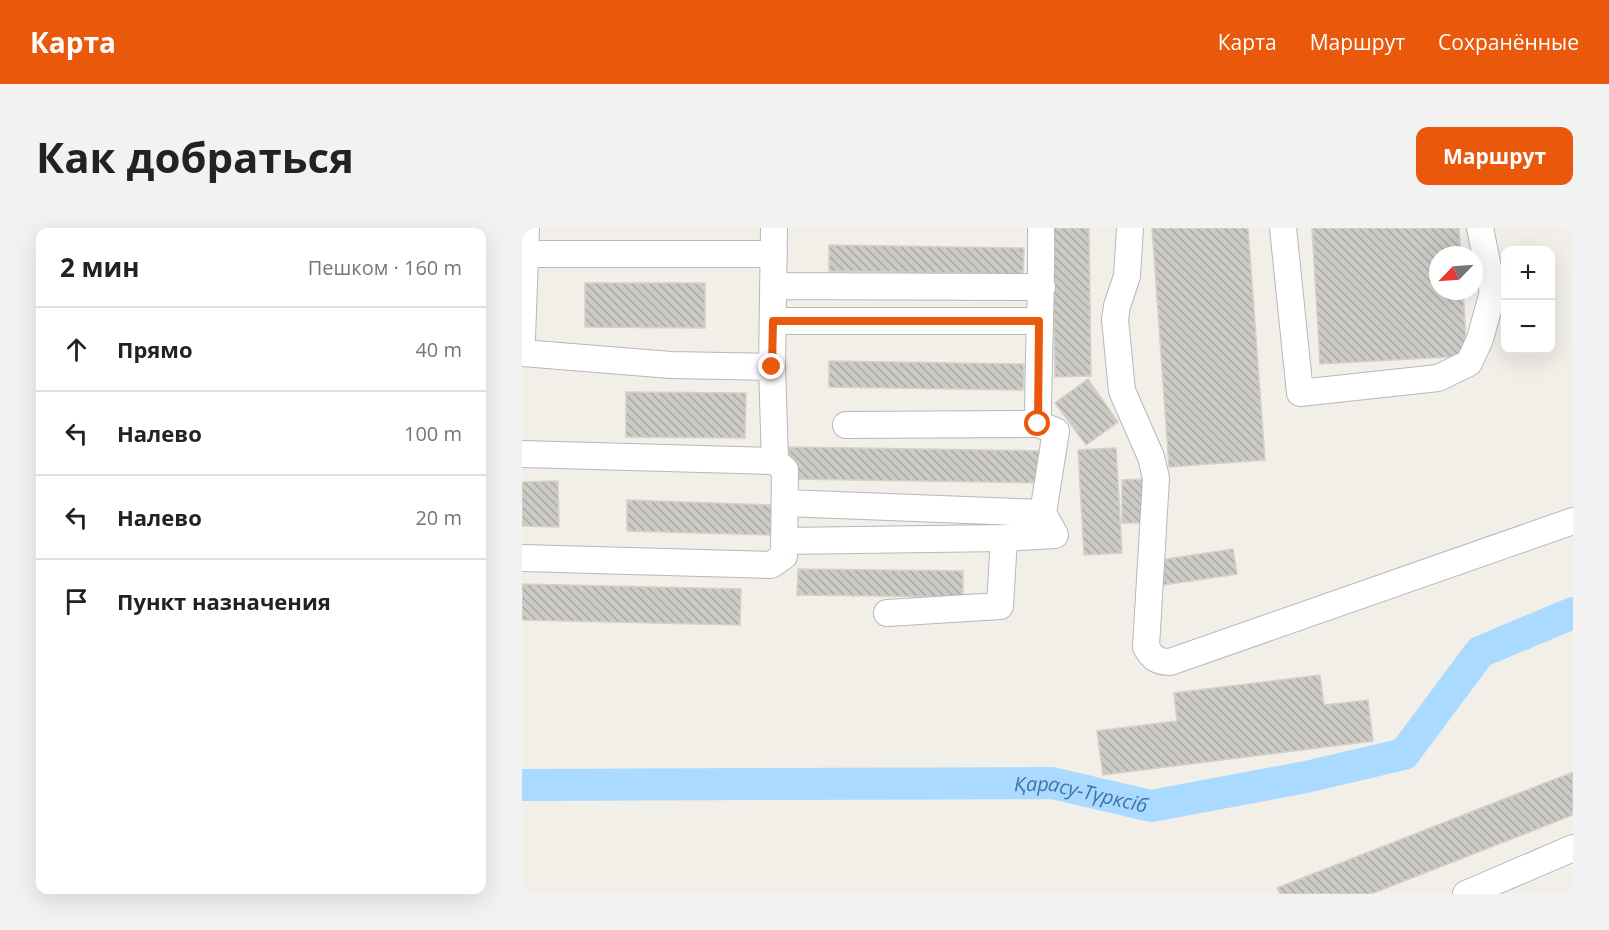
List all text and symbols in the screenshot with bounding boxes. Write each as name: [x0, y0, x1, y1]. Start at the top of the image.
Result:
text: Карта: [30, 23, 116, 61]
text: Карта: [1218, 28, 1277, 56]
text: Маршрут: [1310, 28, 1405, 56]
text: Сохранённые: [1438, 28, 1579, 56]
button: Маршрут: [1416, 127, 1573, 185]
text: Как добраться: [36, 128, 354, 185]
north arrow: [1429, 246, 1483, 300]
map controls: [1501, 246, 1555, 354]
button: +: [1501, 246, 1555, 300]
text: 2 мин: [60, 249, 140, 285]
text: Пешком · 160 m: [308, 254, 462, 281]
button: −: [1501, 300, 1555, 354]
icon: ahead: [60, 333, 93, 366]
text: Прямо: [117, 334, 193, 364]
text: 40 m: [415, 336, 462, 363]
route end: [758, 353, 784, 379]
route start: [1024, 410, 1050, 436]
icon: left: [60, 417, 93, 450]
text: Налево: [117, 418, 202, 448]
text: 100 m: [404, 420, 462, 447]
icon: left: [60, 501, 93, 534]
text: Налево: [117, 502, 202, 532]
text: 20 m: [415, 504, 462, 531]
icon: arrive: [60, 585, 93, 618]
text: Пункт назначения: [117, 586, 331, 616]
water label: Қарасу-Түрксіб: [1014, 769, 1152, 819]

